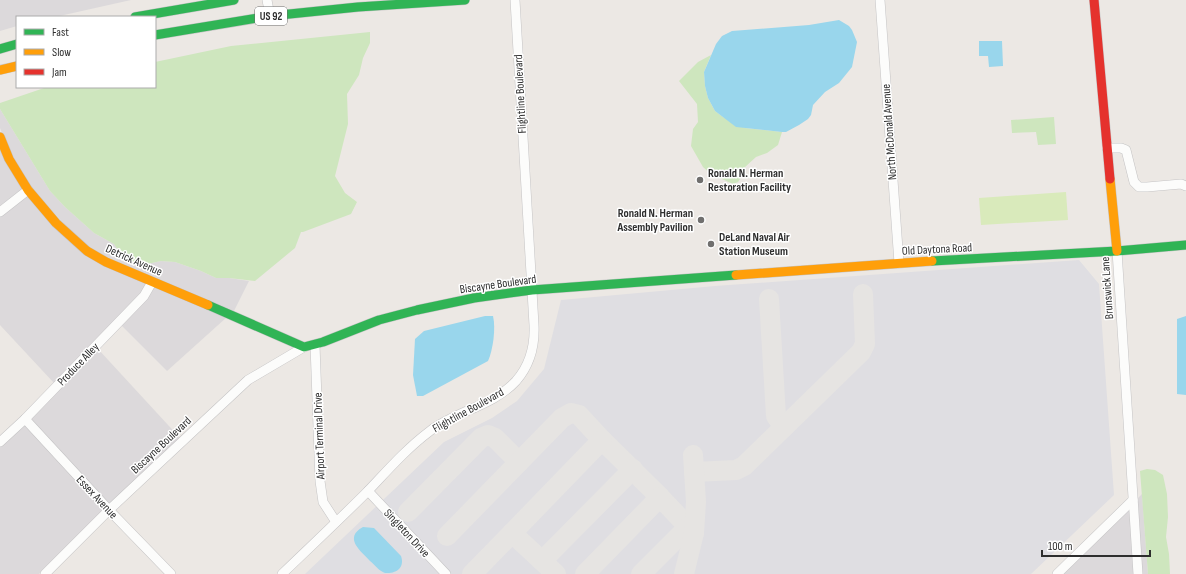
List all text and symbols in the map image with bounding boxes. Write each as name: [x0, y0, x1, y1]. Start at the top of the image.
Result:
road number: US 92: [255, 7, 287, 25]
legend: [16, 16, 156, 88]
text: Fast: [52, 25, 69, 40]
text: Slow: [52, 45, 71, 60]
street label: Flightline Boulevard: [511, 54, 530, 134]
text: Jam: [51, 65, 67, 80]
street label: North McDonald Avenue: [879, 83, 900, 181]
place label: Ronald N. Herman Restoration Facility: [708, 166, 791, 195]
marker: Ronald N. Herman Restoration Facility: [695, 175, 705, 185]
place label: Ronald N. Herman Assembly Pavilion: [616, 206, 693, 235]
marker: Ronald N. Herman Assembly Pavilion: [696, 215, 706, 225]
place label: DeLand Naval Air Station Museum: [719, 230, 790, 259]
marker: DeLand Naval Air Station Museum: [706, 239, 716, 249]
street label: Old Daytona Road: [902, 240, 973, 259]
street label: Detrick Avenue: [103, 241, 165, 280]
street label: Brunswick Lane: [1098, 256, 1117, 320]
street label: Biscayne Boulevard: [459, 272, 537, 297]
street label: Produce Alley: [54, 339, 103, 389]
street label: Flightline Boulevard: [430, 385, 507, 436]
street label: Airport Terminal Drive: [310, 392, 329, 481]
street label: Biscayne Boulevard: [128, 414, 195, 477]
street label: Essex Avenue: [73, 473, 121, 522]
street label: Singleton Drive: [380, 506, 433, 561]
scale bar: [1042, 532, 1150, 558]
text: 100 m: [1048, 539, 1073, 554]

